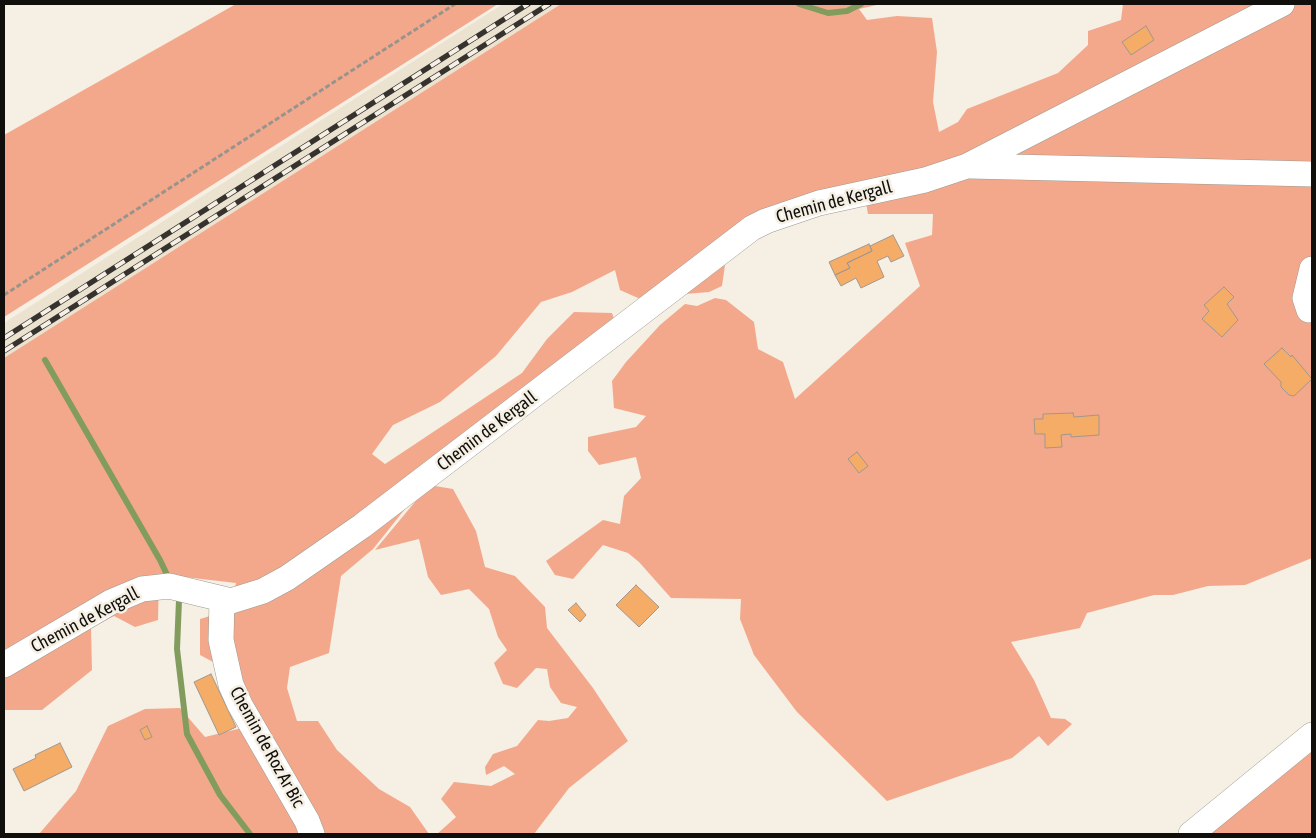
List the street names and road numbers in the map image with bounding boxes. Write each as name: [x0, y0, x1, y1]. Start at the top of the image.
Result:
street label: Chemin de Kergall: [774, 176, 894, 228]
street label: Chemin de Kergall: [433, 387, 541, 475]
street label: Chemin de Kergall: [27, 582, 143, 658]
street label: Chemin de Roz Ar Bic: [225, 683, 309, 811]

